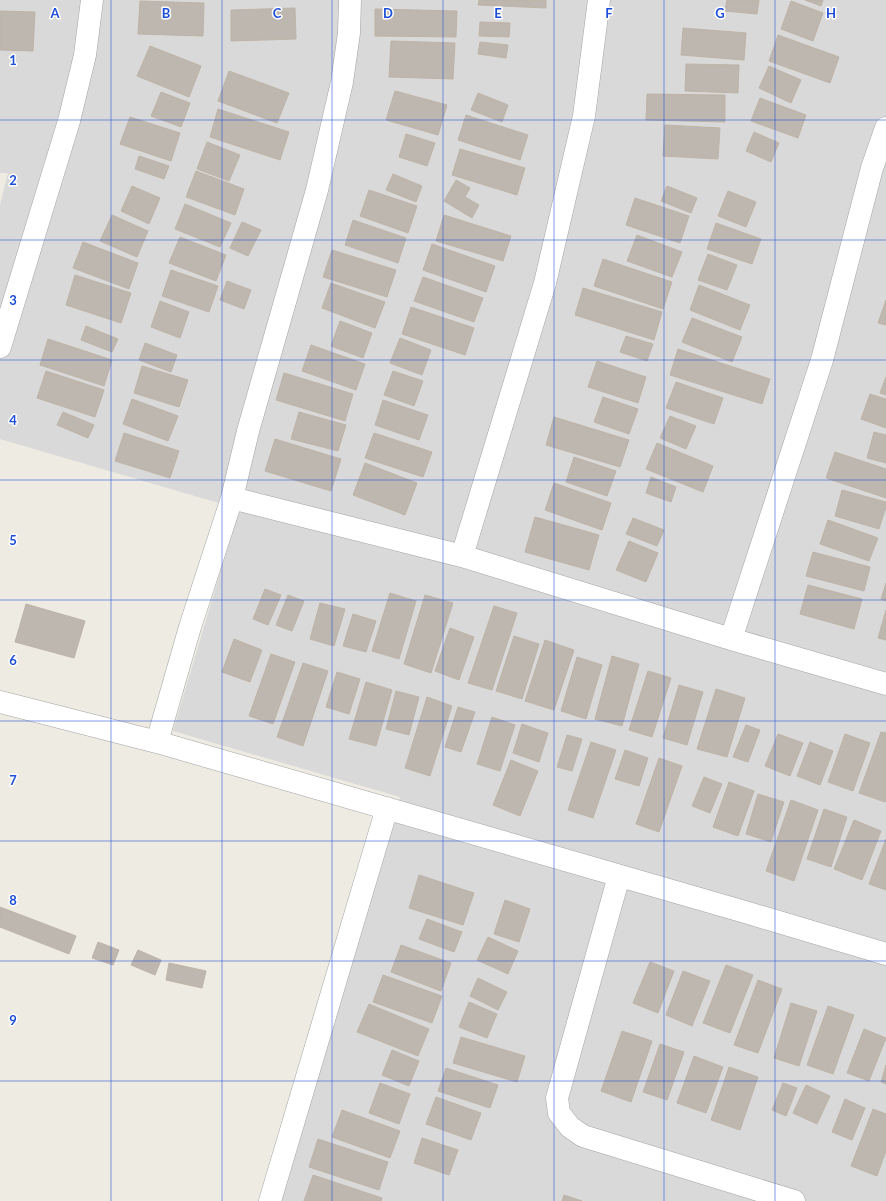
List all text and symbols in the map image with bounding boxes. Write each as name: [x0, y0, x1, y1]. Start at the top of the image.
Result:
text: A: [49, 5, 60, 21]
text: B: [162, 5, 171, 21]
text: C: [273, 5, 282, 21]
text: D: [383, 5, 393, 21]
text: E: [494, 5, 502, 21]
text: F: [605, 5, 613, 21]
text: G: [715, 5, 725, 21]
text: H: [826, 5, 836, 21]
text: 1: [9, 52, 17, 68]
text: 2: [9, 172, 17, 188]
text: 3: [9, 292, 17, 308]
text: 4: [9, 412, 17, 428]
text: 5: [9, 532, 17, 548]
text: 6: [9, 652, 17, 668]
text: 7: [9, 772, 17, 788]
text: 8: [9, 892, 17, 908]
text: 9: [9, 1012, 17, 1028]

